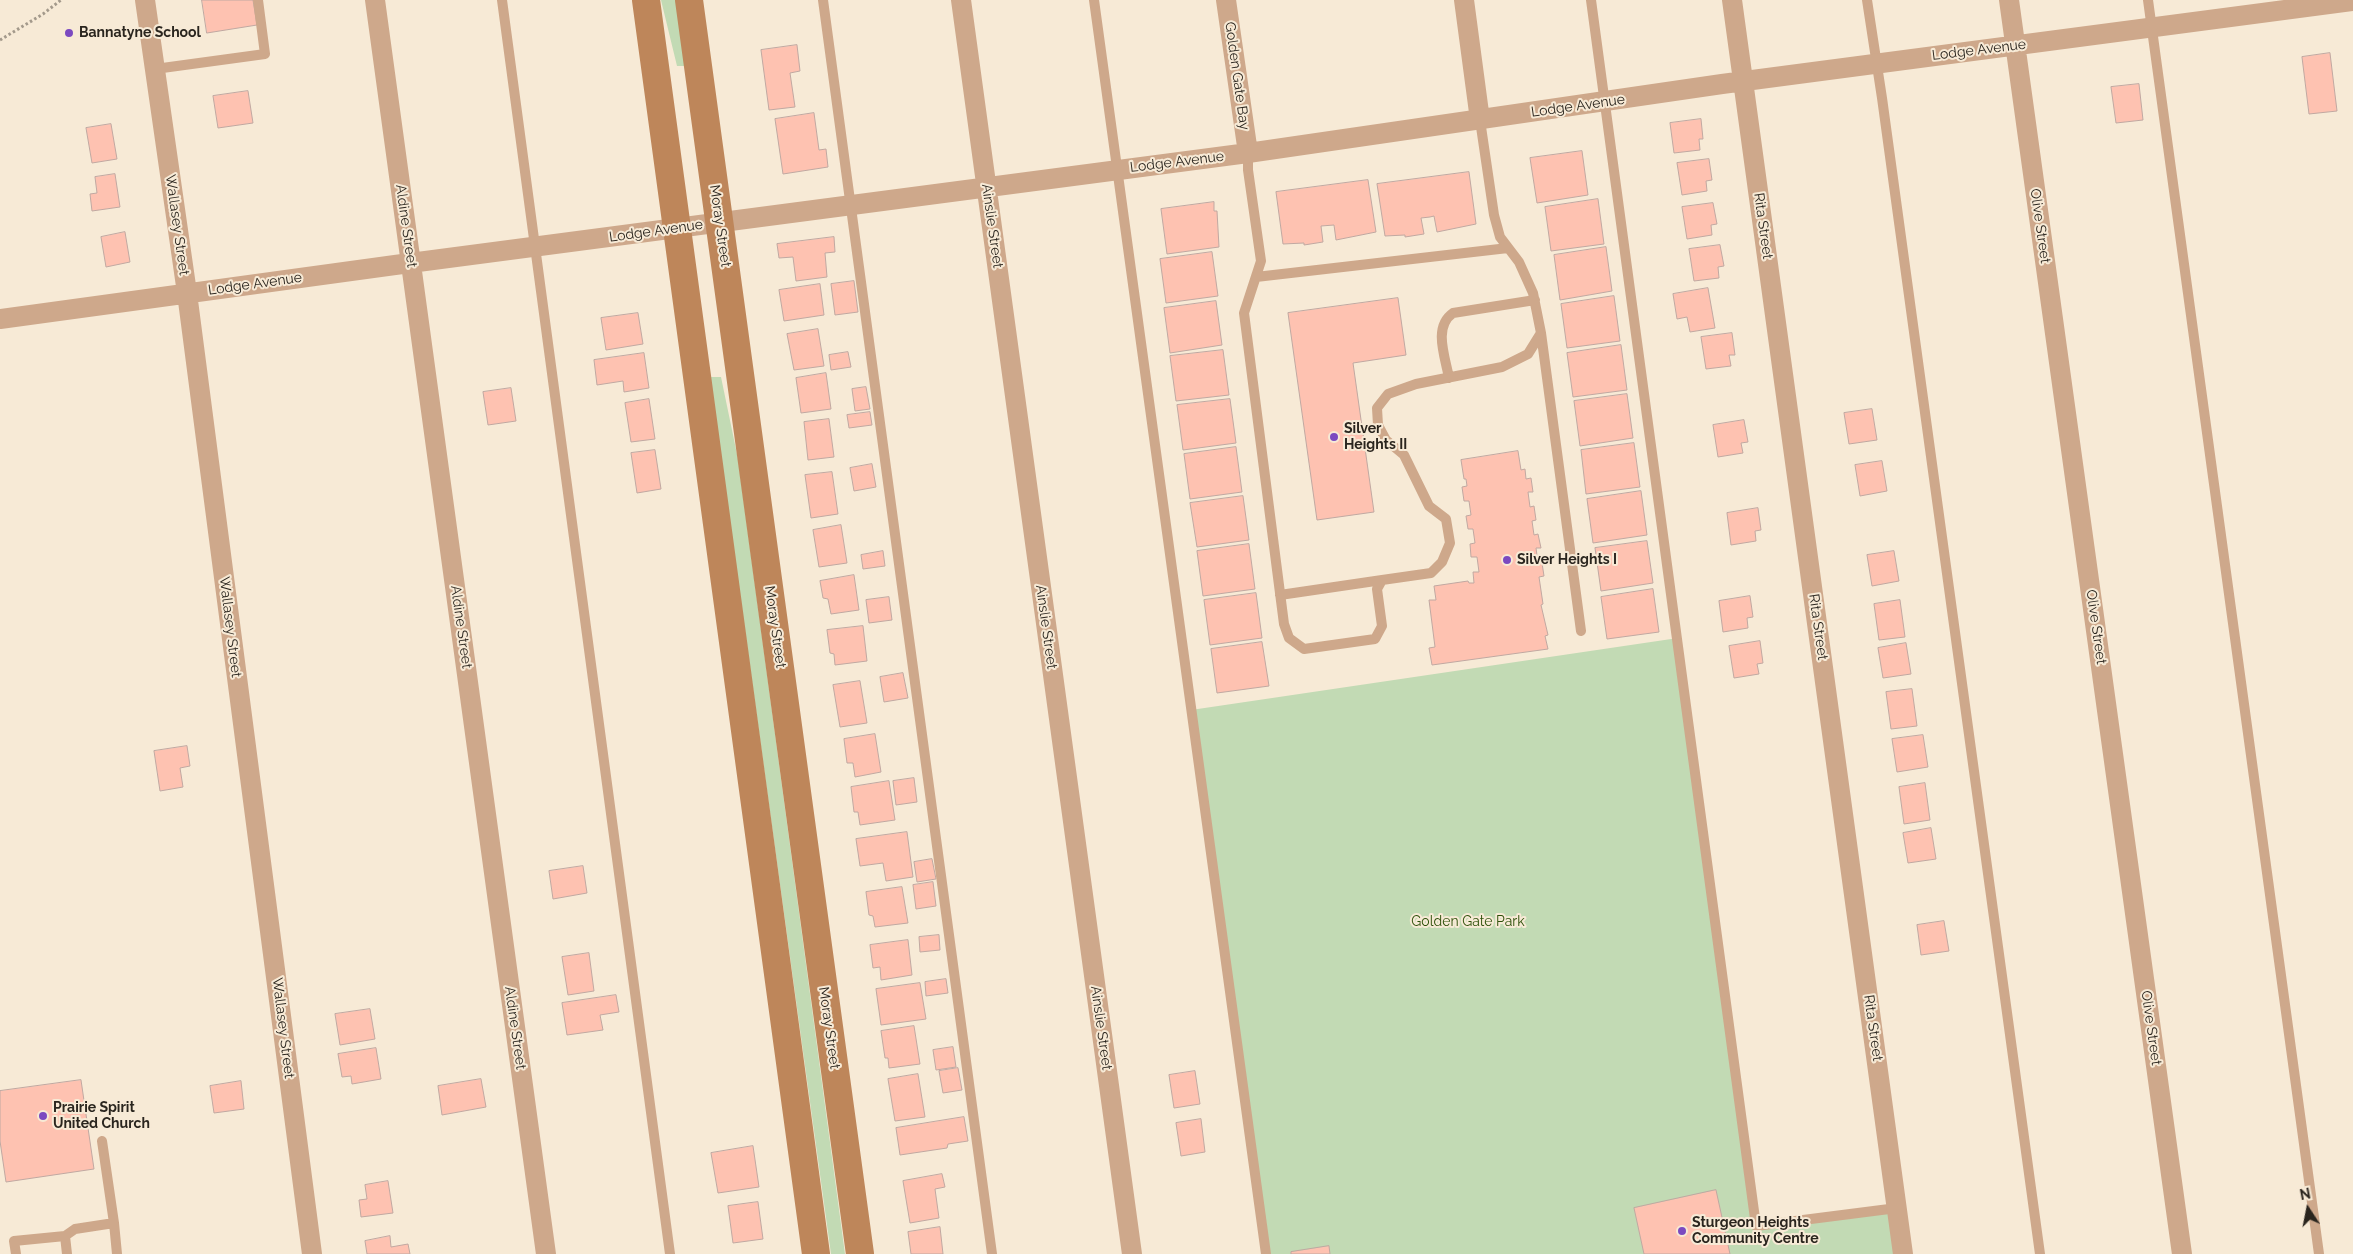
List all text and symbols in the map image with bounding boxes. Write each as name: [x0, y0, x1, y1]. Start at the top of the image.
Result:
street label: Golden Gate Bay: [1221, 21, 1253, 131]
place label: Bannatyne School: [79, 25, 201, 41]
marker: Bannatyne School: [63, 27, 75, 39]
street label: Lodge Avenue: [1931, 36, 2027, 64]
street label: Lodge Avenue: [1530, 91, 1626, 121]
street label: Lodge Avenue: [1129, 148, 1225, 176]
street label: Wallasey Street: [162, 174, 192, 276]
street label: Aldine Street: [392, 183, 420, 269]
street label: Ainslie Street: [978, 183, 1006, 269]
street label: Moray Street: [706, 184, 734, 268]
street label: Olive Street: [2026, 188, 2054, 264]
street label: Rita Street: [1750, 192, 1776, 260]
street label: Lodge Avenue: [608, 216, 704, 246]
street label: Lodge Avenue: [207, 269, 303, 299]
place label: Silver Heights II: [1344, 421, 1407, 454]
marker: Silver Heights II: [1328, 431, 1340, 443]
place label: Silver Heights I: [1517, 552, 1617, 568]
marker: Silver Heights I: [1501, 554, 1513, 566]
street label: Wallasey Street: [215, 576, 245, 678]
street label: Aldine Street: [447, 584, 475, 670]
street label: Ainslie Street: [1032, 584, 1060, 670]
street label: Moray Street: [761, 585, 789, 669]
street label: Olive Street: [2082, 589, 2110, 665]
street label: Rita Street: [1805, 593, 1831, 661]
park label: Golden Gate Park: [1411, 914, 1525, 930]
street label: Wallasey Street: [268, 977, 298, 1079]
street label: Aldine Street: [501, 985, 529, 1071]
street label: Ainslie Street: [1087, 985, 1115, 1071]
street label: Moray Street: [815, 986, 843, 1070]
street label: Olive Street: [2137, 990, 2165, 1066]
street label: Rita Street: [1860, 994, 1886, 1062]
place label: Prairie Spirit United Church: [53, 1100, 150, 1132]
marker: Prairie Spirit United Church: [37, 1110, 49, 1122]
north arrow: [2283, 1184, 2333, 1234]
text: N: [2298, 1185, 2312, 1203]
place label: Sturgeon Heights Community Centre: [1692, 1215, 1819, 1248]
marker: Sturgeon Heights Community Centre: [1676, 1225, 1688, 1237]

